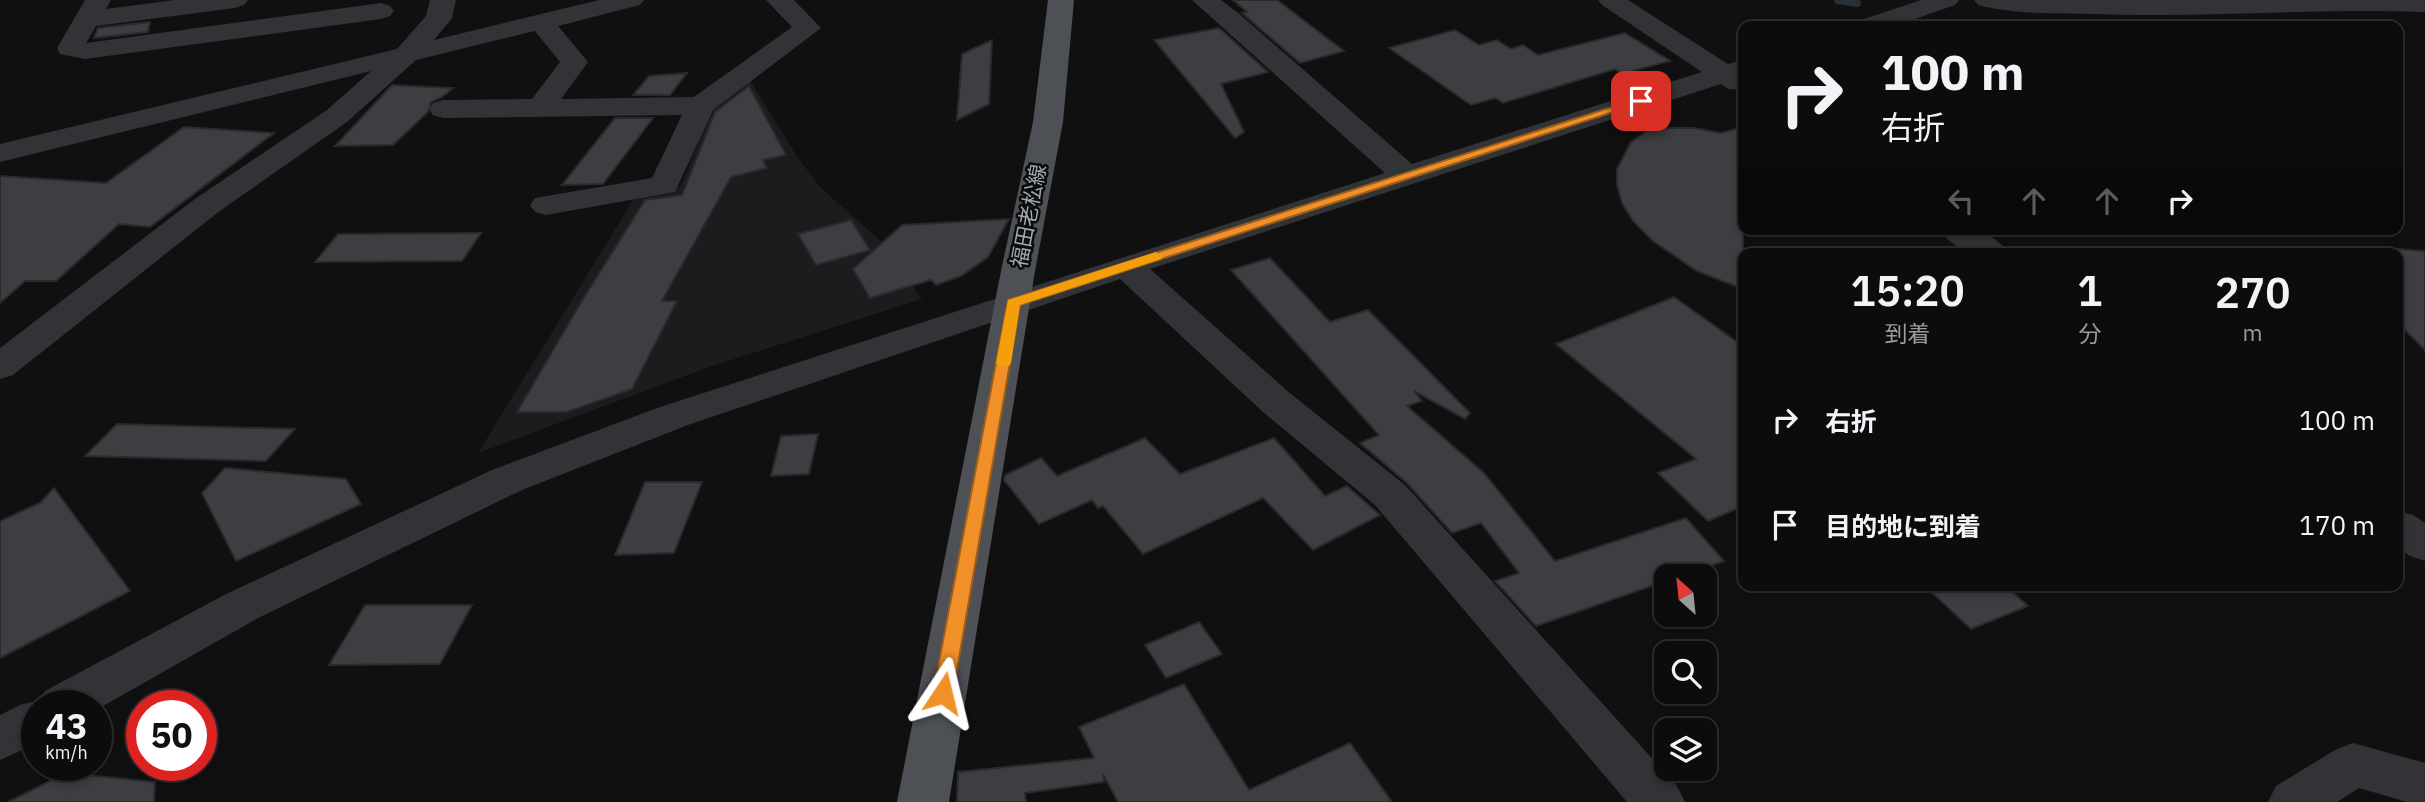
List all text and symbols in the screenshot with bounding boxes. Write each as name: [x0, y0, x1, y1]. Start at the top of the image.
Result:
text: 100 m: [1881, 40, 2025, 103]
icon: right: [1766, 49, 1857, 140]
pin: [1611, 71, 1671, 131]
icon: arrive: [1622, 82, 1660, 120]
text: 右折: [1881, 106, 1945, 148]
street label: 福田老松線: [1004, 162, 1052, 270]
icon: left: [1942, 182, 1980, 220]
icon: ahead: [2015, 182, 2053, 220]
icon: ahead: [2088, 182, 2126, 220]
icon: right: [2161, 182, 2199, 220]
text: 15:20: [1850, 263, 1965, 318]
text: 1: [2077, 263, 2102, 318]
text: 270: [2215, 265, 2290, 320]
text: m: [2243, 317, 2263, 347]
text: 到着: [1885, 318, 1931, 348]
text: 分: [2078, 318, 2101, 348]
icon: right: [1766, 401, 1804, 439]
text: 100 m: [2299, 403, 2375, 437]
text: 右折: [1825, 404, 1877, 438]
icon: arrive: [1766, 506, 1804, 544]
text: 170 m: [2299, 508, 2375, 542]
text: 目的地に到着: [1825, 509, 1981, 543]
north arrow: [1654, 564, 1717, 626]
map controls: [1654, 564, 1717, 781]
button: search: [1654, 641, 1717, 704]
position arrow: [906, 656, 980, 730]
speed limit sign: 50: [126, 690, 217, 781]
text: 43: [45, 703, 88, 749]
button: layers: [1654, 718, 1717, 781]
text: km/h: [45, 741, 88, 764]

